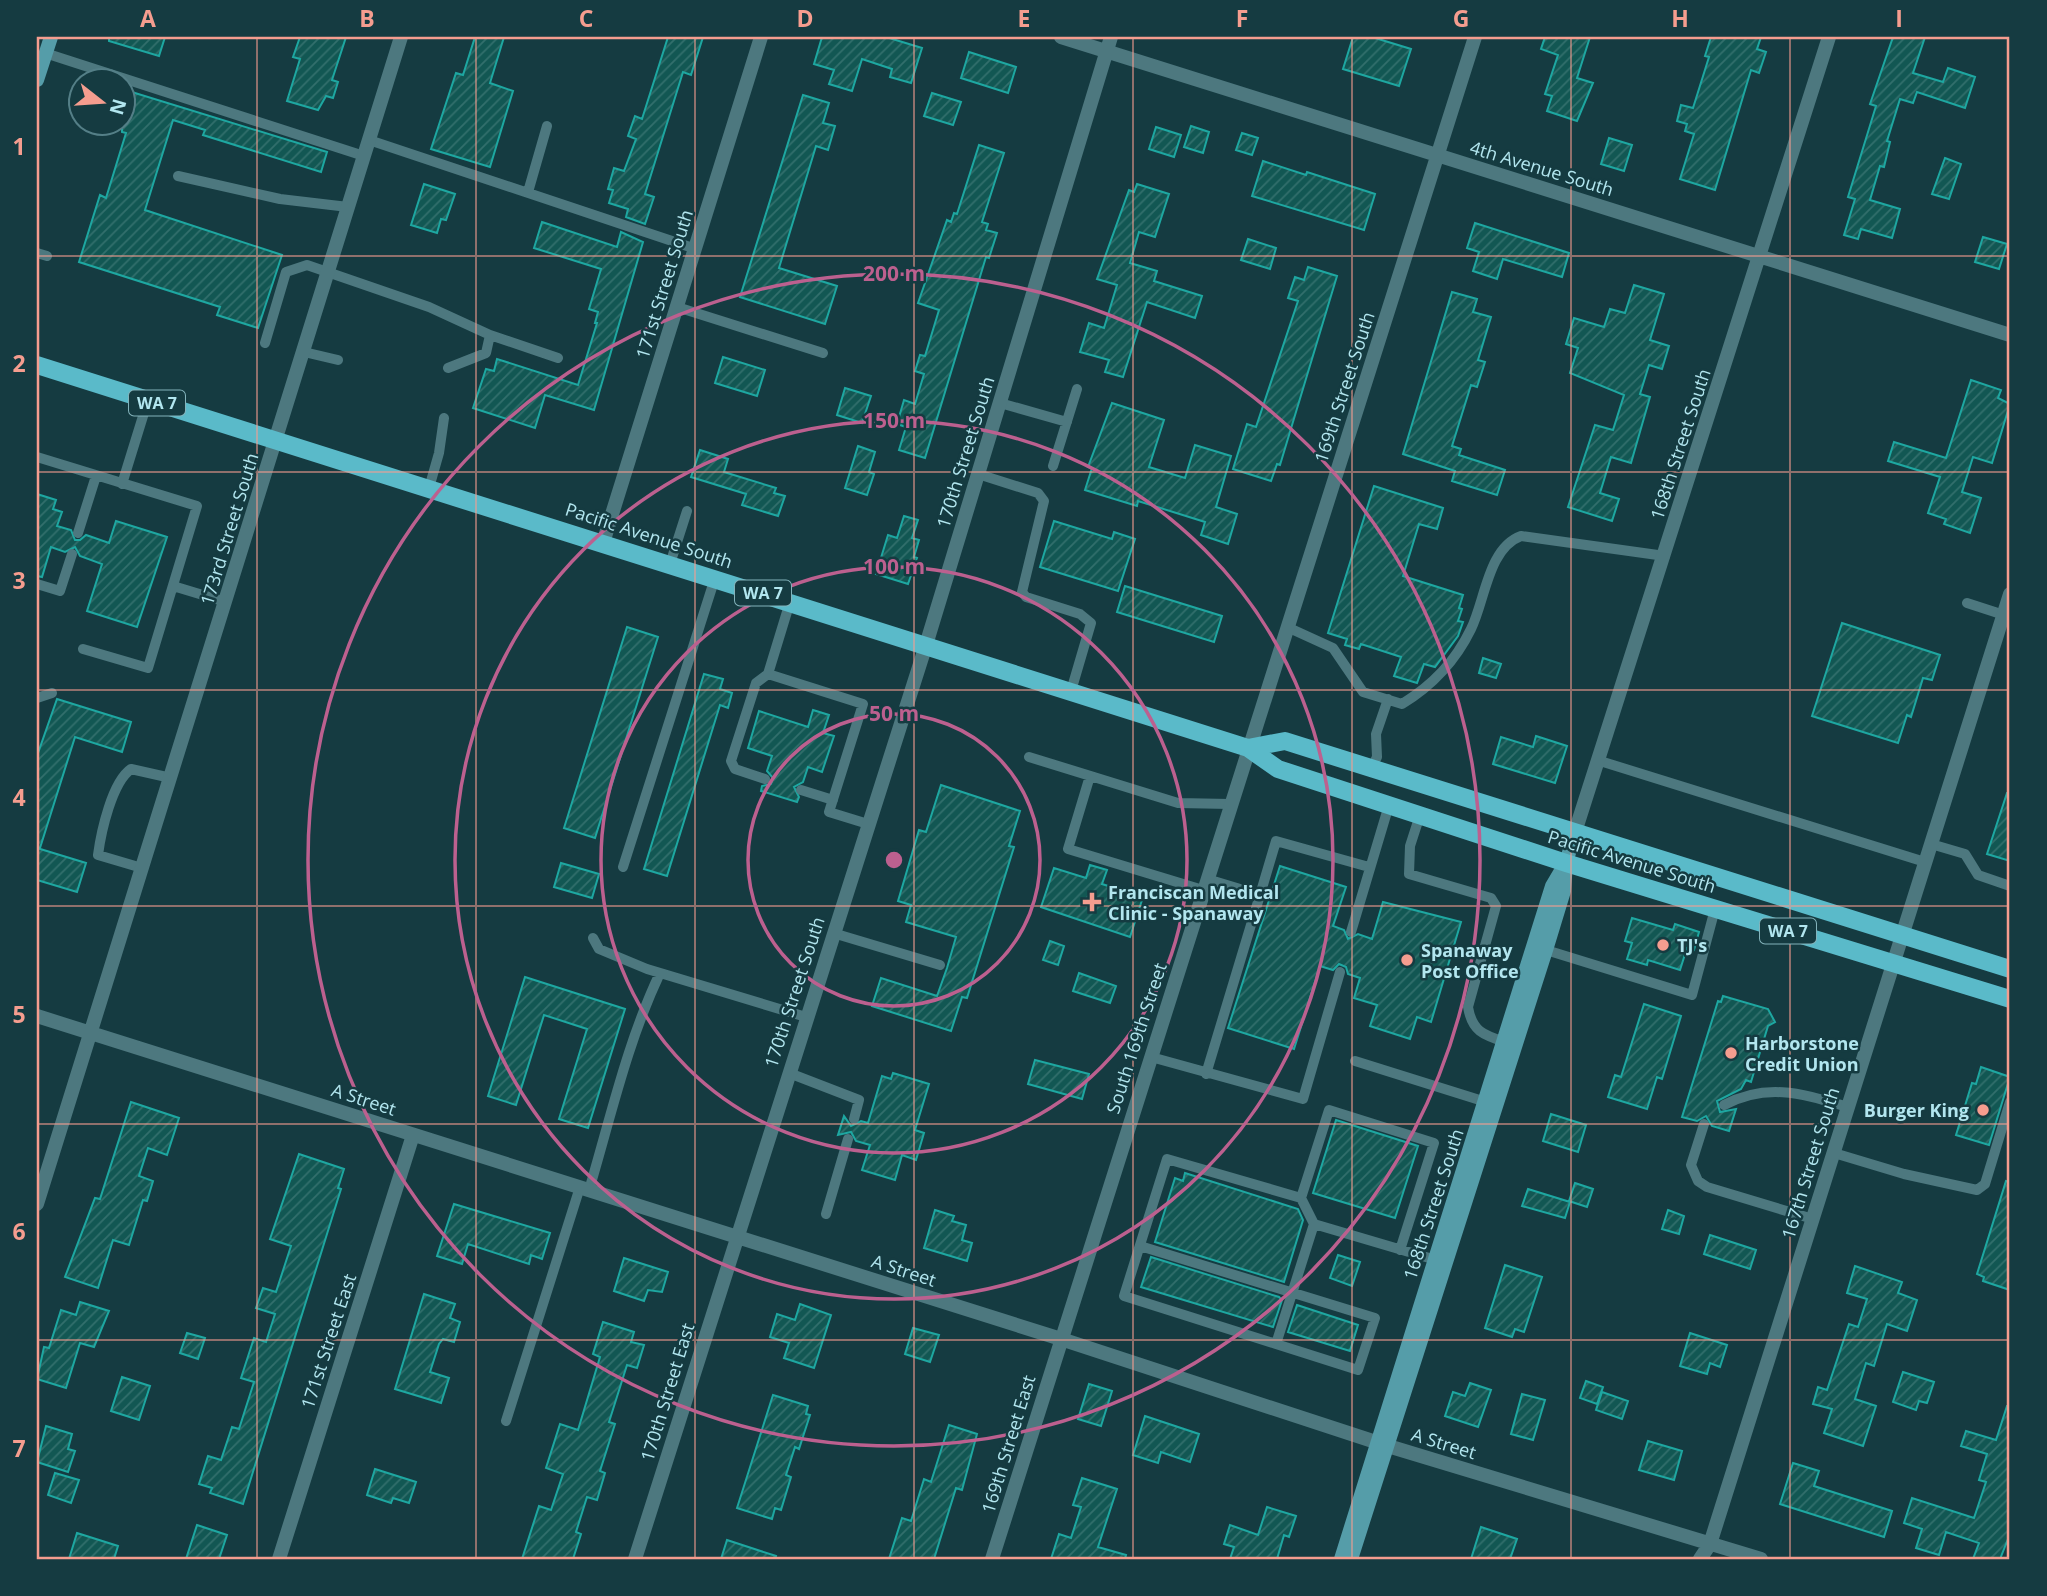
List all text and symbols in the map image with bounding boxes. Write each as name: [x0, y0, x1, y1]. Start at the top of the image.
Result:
text: A: [140, 2, 156, 34]
text: B: [359, 2, 375, 34]
text: C: [579, 2, 593, 34]
text: D: [796, 2, 814, 34]
text: E: [1018, 2, 1030, 34]
text: F: [1236, 2, 1248, 34]
text: G: [1453, 2, 1469, 34]
text: H: [1671, 2, 1689, 34]
text: I: [1895, 2, 1903, 34]
north arrow: [66, 66, 136, 136]
text: N: [104, 96, 133, 118]
text: 1: [12, 130, 26, 162]
street label: 4th Avenue South: [1467, 135, 1617, 201]
street label: 171st Street South: [630, 207, 698, 361]
text: 200 m: [863, 259, 925, 287]
street label: 169th Street South: [1308, 309, 1380, 465]
text: 2: [12, 347, 26, 379]
street label: 168th Street South: [1644, 366, 1716, 522]
street label: 170th Street South: [931, 373, 999, 531]
road number: WA 7: [129, 390, 185, 416]
text: 150 m: [863, 406, 925, 434]
street label: 173rd Street South: [194, 450, 264, 608]
street label: Pacific Avenue South: [562, 497, 736, 573]
text: 100 m: [863, 552, 925, 580]
text: 3: [12, 564, 26, 596]
road number: WA 7: [735, 580, 791, 606]
text: 50 m: [869, 699, 919, 727]
text: 4: [12, 781, 26, 813]
street label: Pacific Avenue South: [1545, 824, 1719, 898]
centre of rings: [882, 848, 906, 872]
place label: Franciscan Medical Clinic - Spanaway: [1108, 880, 1279, 925]
marker: Franciscan Medical Clinic - Spanaway: [1082, 892, 1102, 912]
street label: 170th Street South: [758, 914, 830, 1070]
road number: WA 7: [1760, 918, 1816, 944]
place label: TJ's: [1677, 933, 1707, 957]
marker: TJ's: [1655, 937, 1671, 953]
place label: Spanaway Post Office: [1421, 938, 1519, 983]
marker: Spanaway Post Office: [1399, 952, 1415, 968]
street label: South 169th Street: [1100, 960, 1172, 1116]
text: 5: [12, 998, 26, 1030]
place label: Harborstone Credit Union: [1745, 1031, 1859, 1076]
marker: Harborstone Credit Union: [1723, 1045, 1739, 1061]
street label: A Street: [329, 1077, 399, 1121]
street label: 167th Street South: [1776, 1084, 1844, 1242]
place label: Burger King: [1864, 1098, 1969, 1122]
marker: Burger King: [1975, 1102, 1991, 1118]
street label: 168th Street South: [1397, 1126, 1469, 1282]
text: 6: [12, 1215, 26, 1247]
street label: A Street: [869, 1248, 939, 1292]
street label: 171st Street East: [295, 1270, 361, 1412]
street label: 170th Street East: [635, 1320, 699, 1464]
street label: 169th Street East: [976, 1372, 1040, 1516]
street label: A Street: [1409, 1422, 1479, 1464]
text: 7: [12, 1432, 26, 1464]

